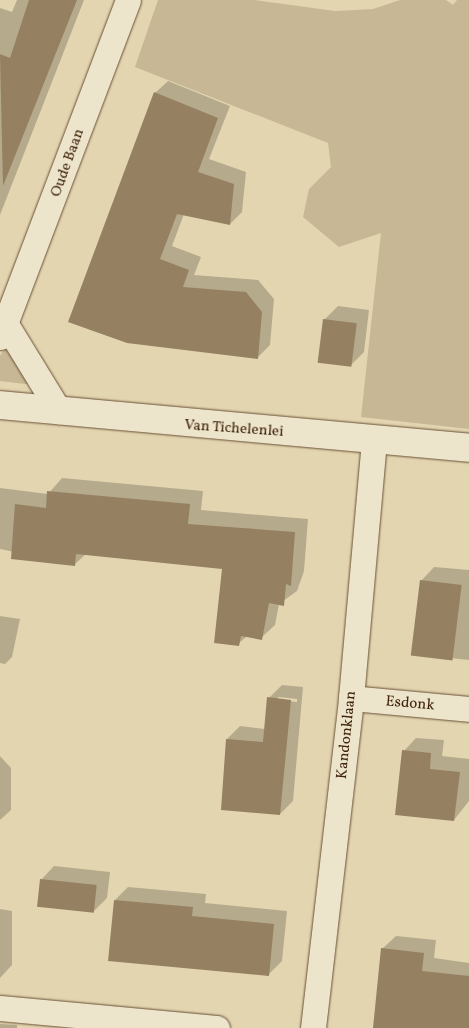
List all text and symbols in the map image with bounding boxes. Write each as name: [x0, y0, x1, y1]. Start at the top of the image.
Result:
street label: Oude Baan: [47, 126, 89, 200]
street label: Van Tichelenlei: [184, 417, 284, 441]
street label: Kandonklaan: [333, 690, 361, 780]
street label: Esdonk: [385, 693, 435, 715]

